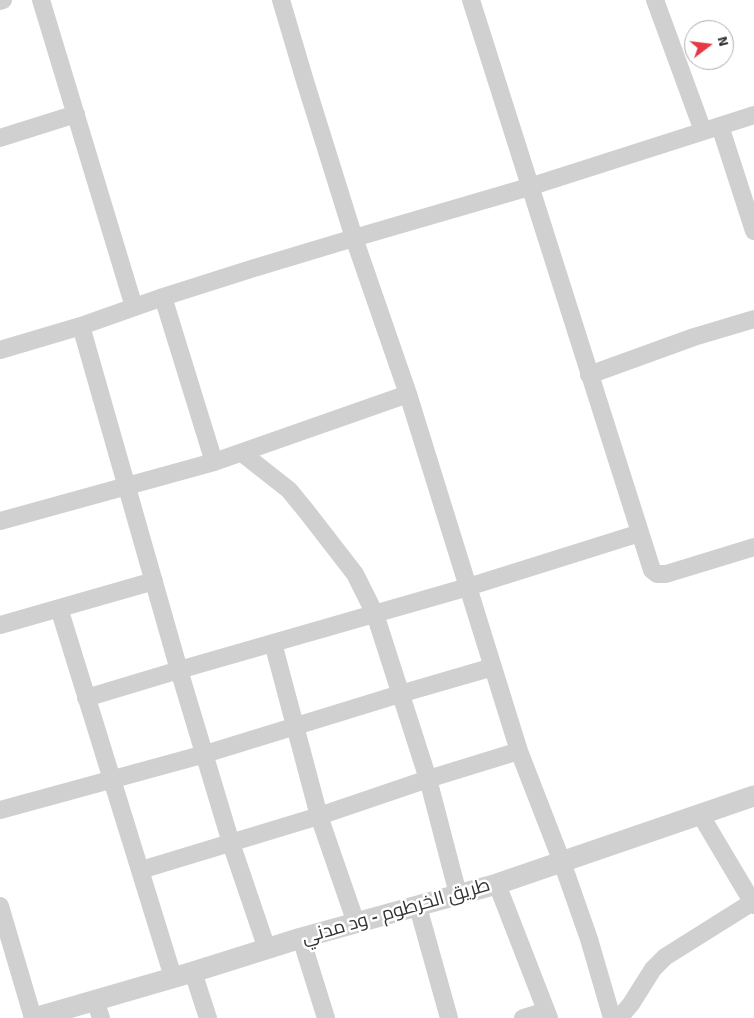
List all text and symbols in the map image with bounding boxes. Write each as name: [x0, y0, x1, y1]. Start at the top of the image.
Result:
north arrow: [684, 20, 734, 70]
text: N: [714, 34, 732, 48]
street label: طريق الخرطوم - ود مدني: [299, 874, 493, 950]

